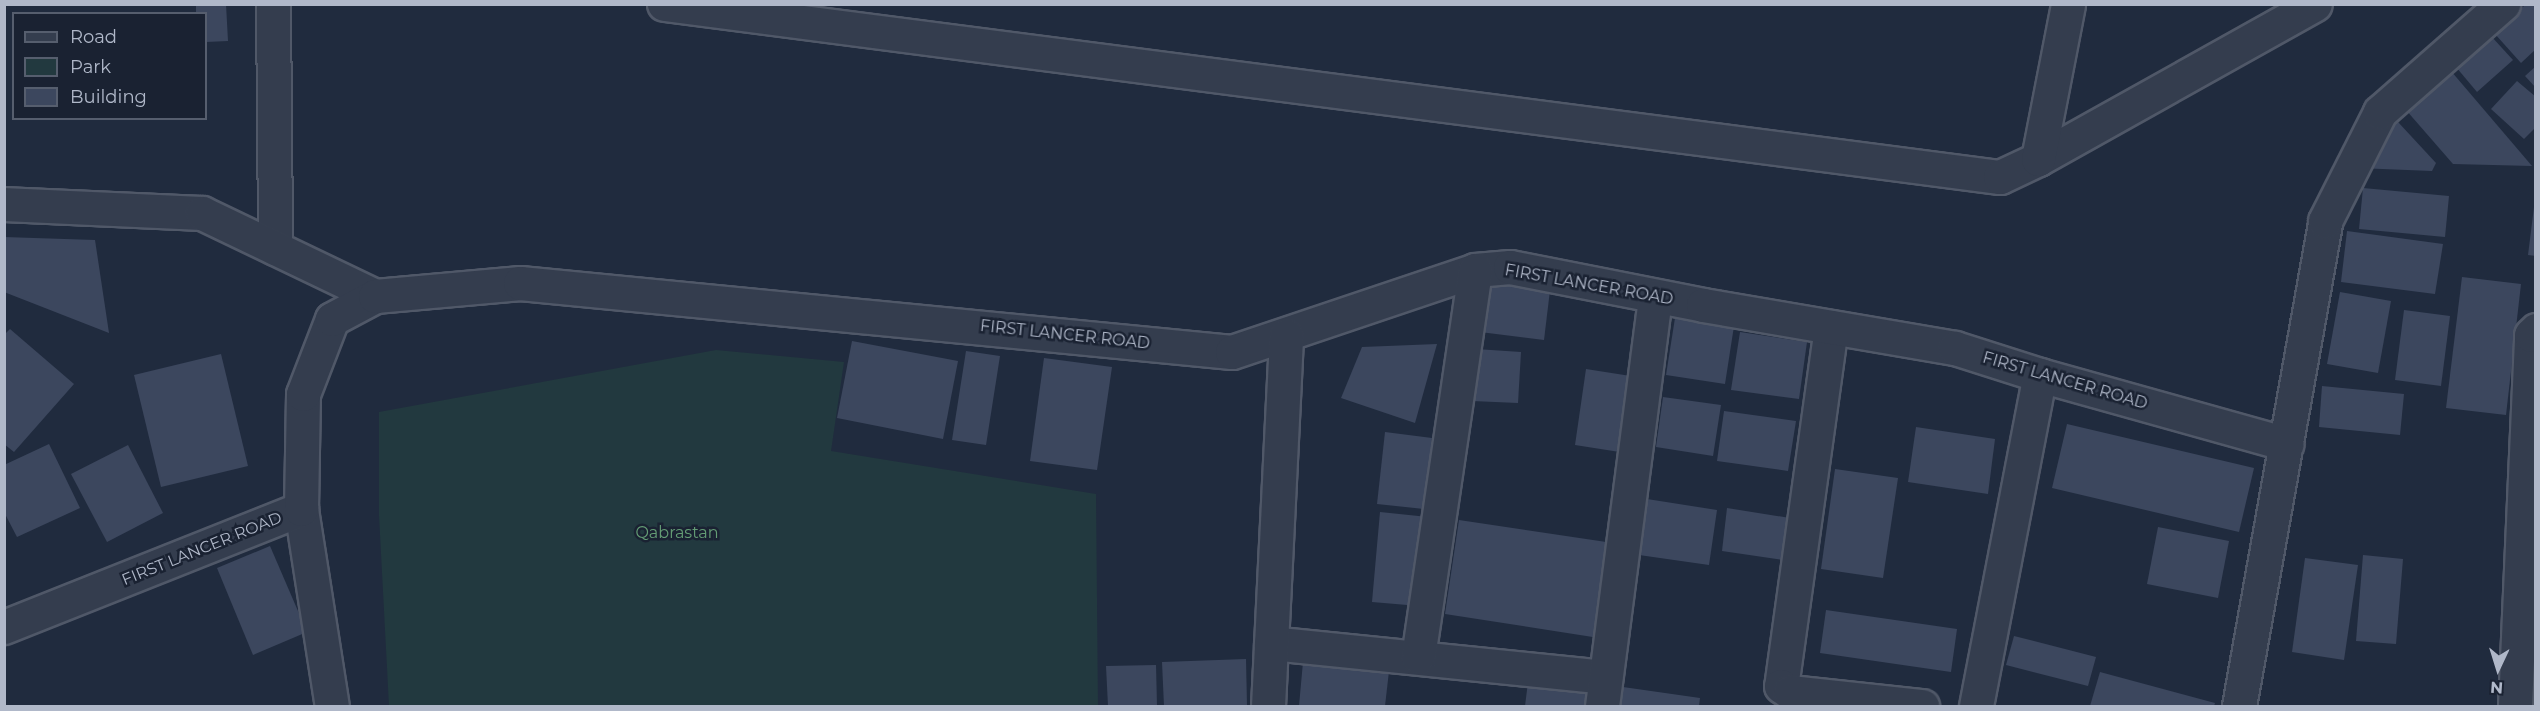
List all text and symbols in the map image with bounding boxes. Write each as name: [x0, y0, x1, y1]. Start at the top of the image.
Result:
legend: [12, 12, 207, 120]
text: Road: [70, 26, 117, 48]
text: Park: [70, 56, 111, 78]
text: Building: [70, 86, 147, 108]
street label: FIRST LANCER ROAD: [1503, 261, 1675, 309]
street label: FIRST LANCER ROAD: [979, 317, 1151, 353]
street label: FIRST LANCER ROAD: [1980, 348, 2150, 414]
street label: FIRST LANCER ROAD: [119, 508, 285, 590]
park label: Qabrastan: [635, 523, 719, 543]
north arrow: [2468, 639, 2528, 699]
text: N: [2490, 678, 2504, 697]

